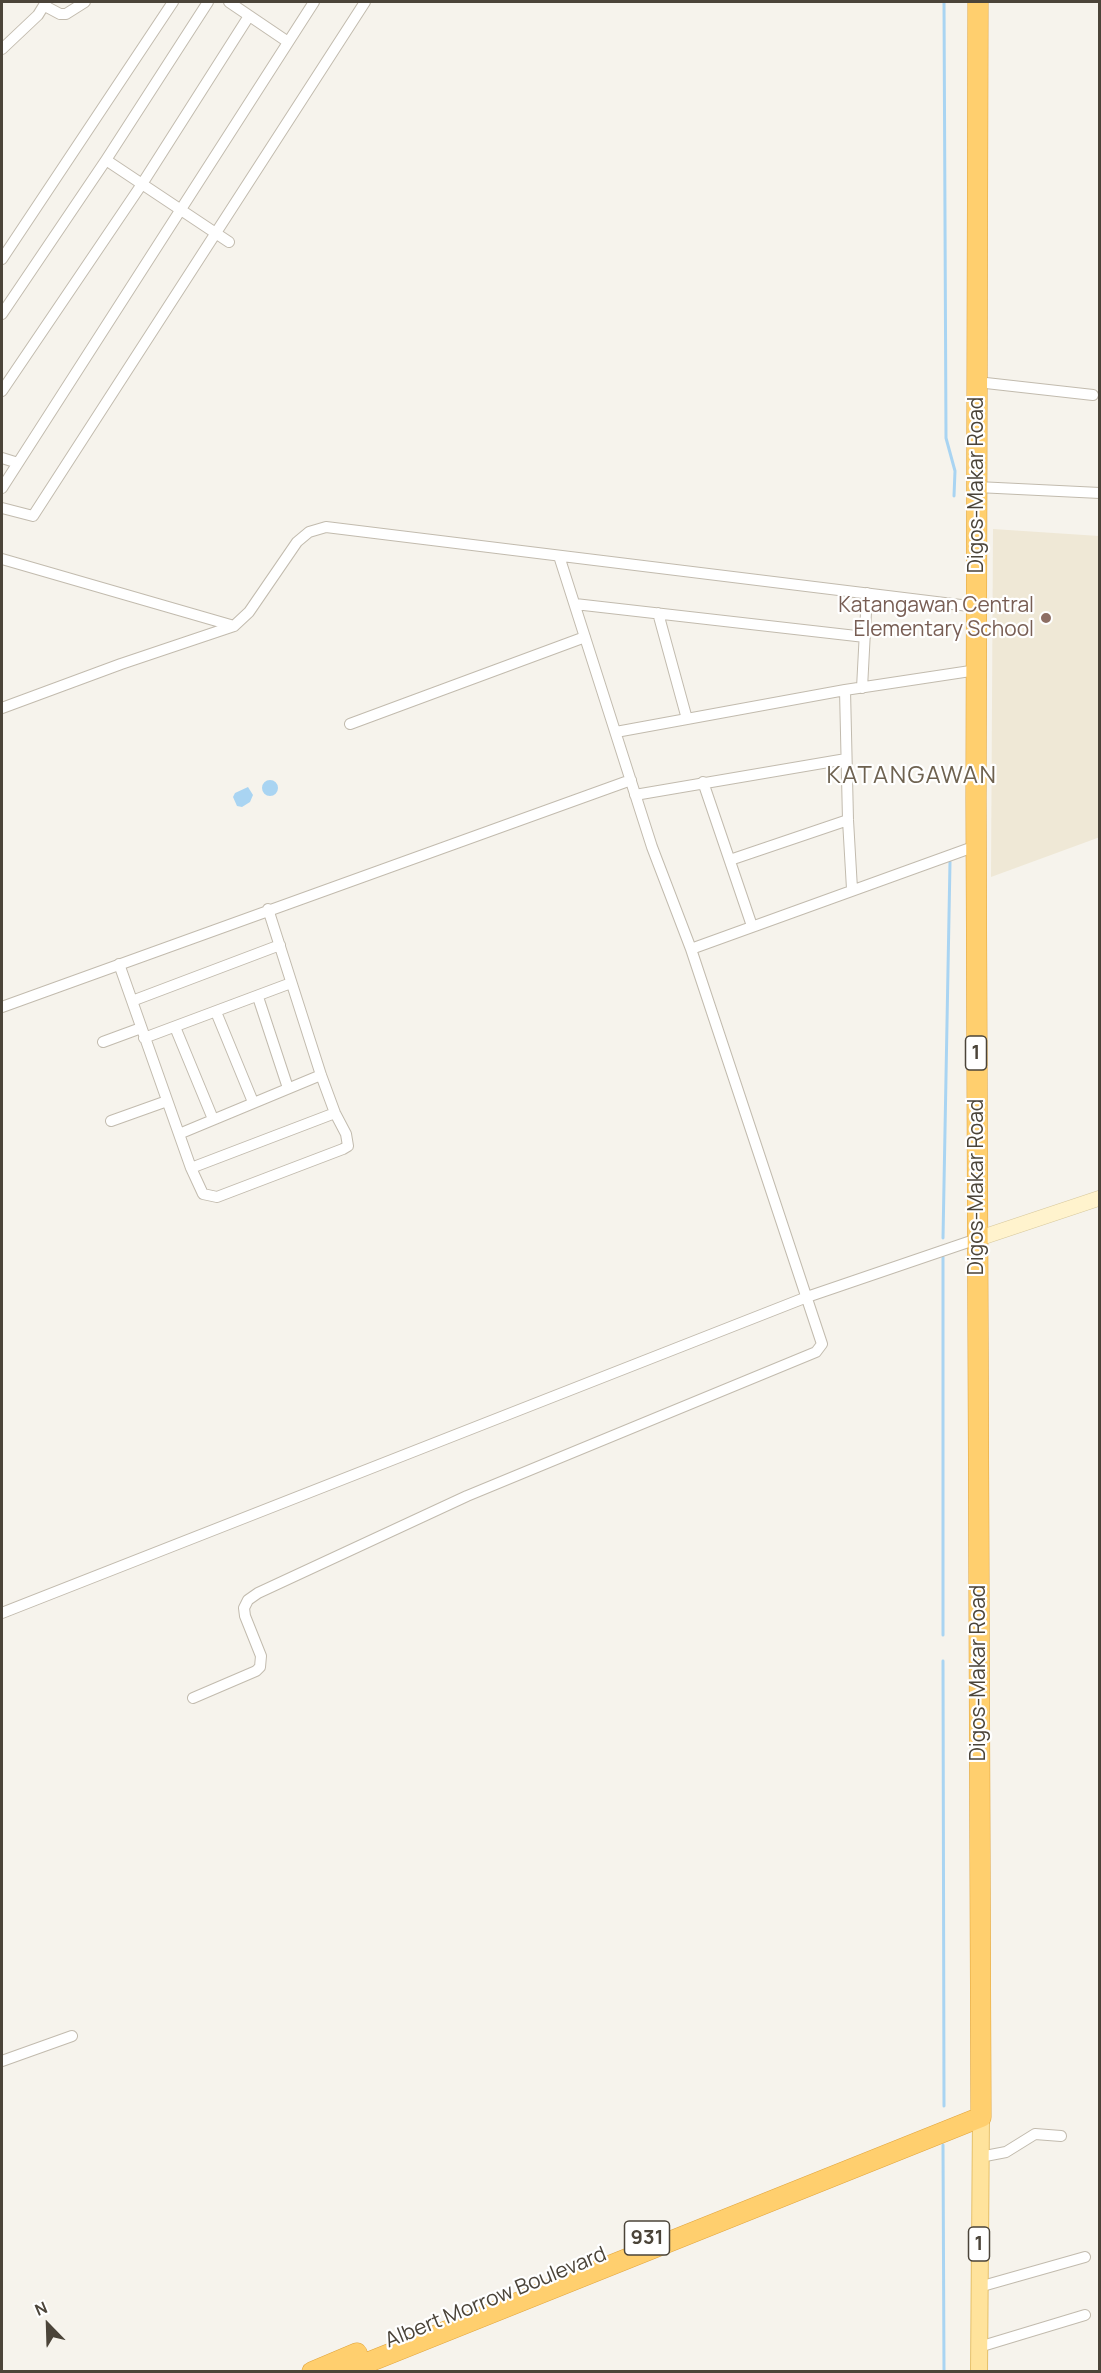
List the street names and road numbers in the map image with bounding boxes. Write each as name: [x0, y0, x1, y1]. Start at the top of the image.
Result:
street label: Digos-Makar Road: [964, 397, 990, 573]
road number: 1: [966, 1036, 986, 1070]
street label: Digos-Makar Road: [964, 1099, 990, 1275]
street label: Digos-Makar Road: [966, 1585, 992, 1761]
road number: 931: [624, 2221, 670, 2255]
road number: 1: [968, 2227, 990, 2261]
street label: Albert Morrow Boulevard: [382, 2242, 610, 2354]

